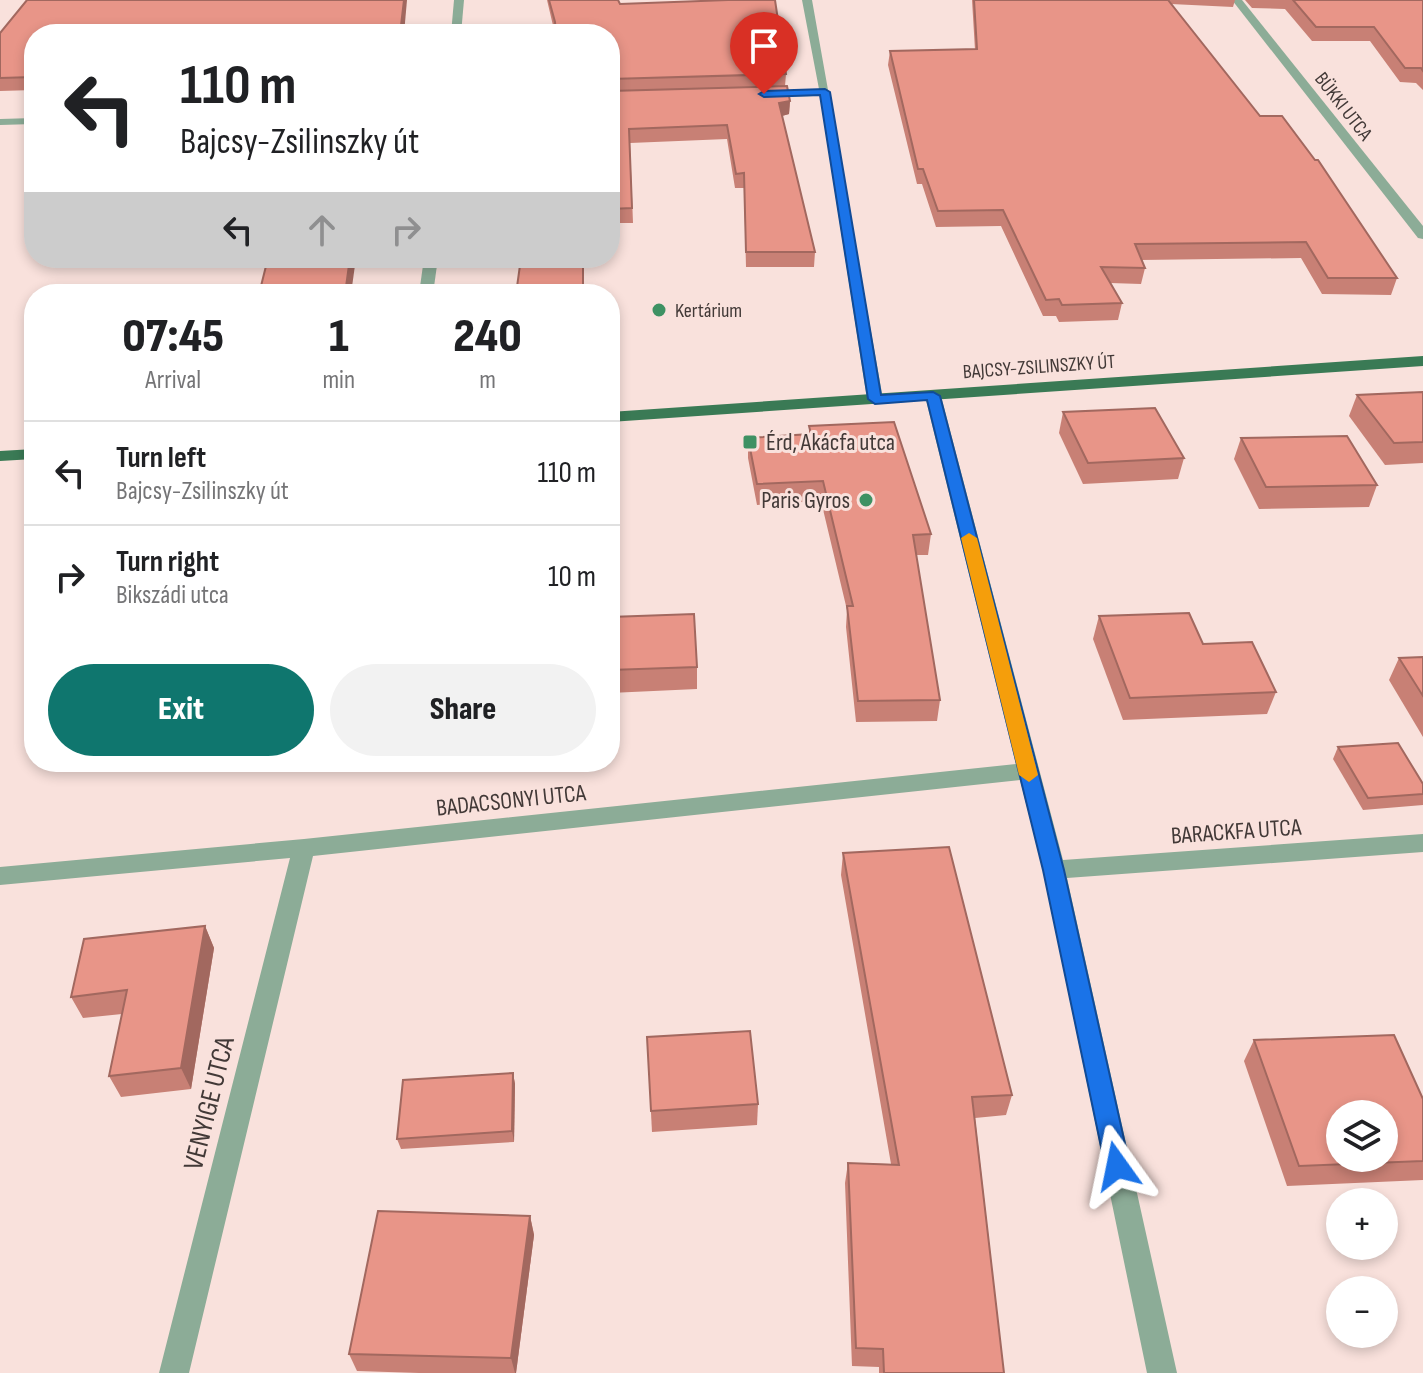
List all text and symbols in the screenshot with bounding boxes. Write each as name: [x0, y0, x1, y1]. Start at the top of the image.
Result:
pin: [730, 12, 798, 94]
icon: arrive: [742, 24, 786, 68]
text: 110 m: [180, 53, 296, 120]
icon: left: [48, 56, 152, 160]
street label: BÜKKI UTCA: [1309, 68, 1378, 146]
text: Bajcsy-Zsilinszky út: [180, 121, 419, 164]
icon: left: [216, 208, 260, 252]
icon: ahead: [300, 208, 344, 252]
icon: right: [384, 208, 428, 252]
place label: Kertárium: [675, 299, 742, 323]
marker: Kertárium: [650, 301, 668, 319]
text: 07:45: [122, 308, 224, 365]
text: 1: [329, 308, 349, 365]
text: 240: [453, 308, 522, 365]
street label: BAJCSY-ZSILINSZKY ÚT: [962, 350, 1116, 384]
text: Arrival: [145, 365, 201, 396]
text: min: [322, 365, 355, 396]
text: m: [479, 365, 496, 396]
place label: Érd, Akácfa utca: [766, 428, 895, 457]
marker: Érd, Akácfa utca: [741, 433, 759, 451]
text: Turn left: [116, 440, 206, 476]
icon: left: [48, 451, 92, 495]
text: 110 m: [538, 455, 596, 491]
text: Bajcsy-Zsilinszky út: [116, 476, 289, 507]
place label: Paris Gyros: [761, 486, 850, 515]
marker: Paris Gyros: [857, 491, 875, 509]
text: Turn right: [116, 544, 219, 580]
icon: right: [48, 555, 92, 599]
text: 10 m: [548, 559, 596, 595]
text: Bikszádi utca: [116, 580, 229, 611]
button: Exit: [48, 664, 314, 756]
button: Share: [330, 664, 596, 756]
street label: BADACSONYI UTCA: [435, 778, 588, 823]
street label: BARACKFA UTCA: [1170, 812, 1303, 851]
street label: VENYIGE UTCA: [177, 1032, 242, 1173]
map controls: [1326, 1100, 1398, 1348]
button: layers: [1326, 1100, 1398, 1172]
position arrow: [1075, 1124, 1159, 1208]
button: +: [1326, 1188, 1398, 1260]
button: −: [1326, 1276, 1398, 1348]

